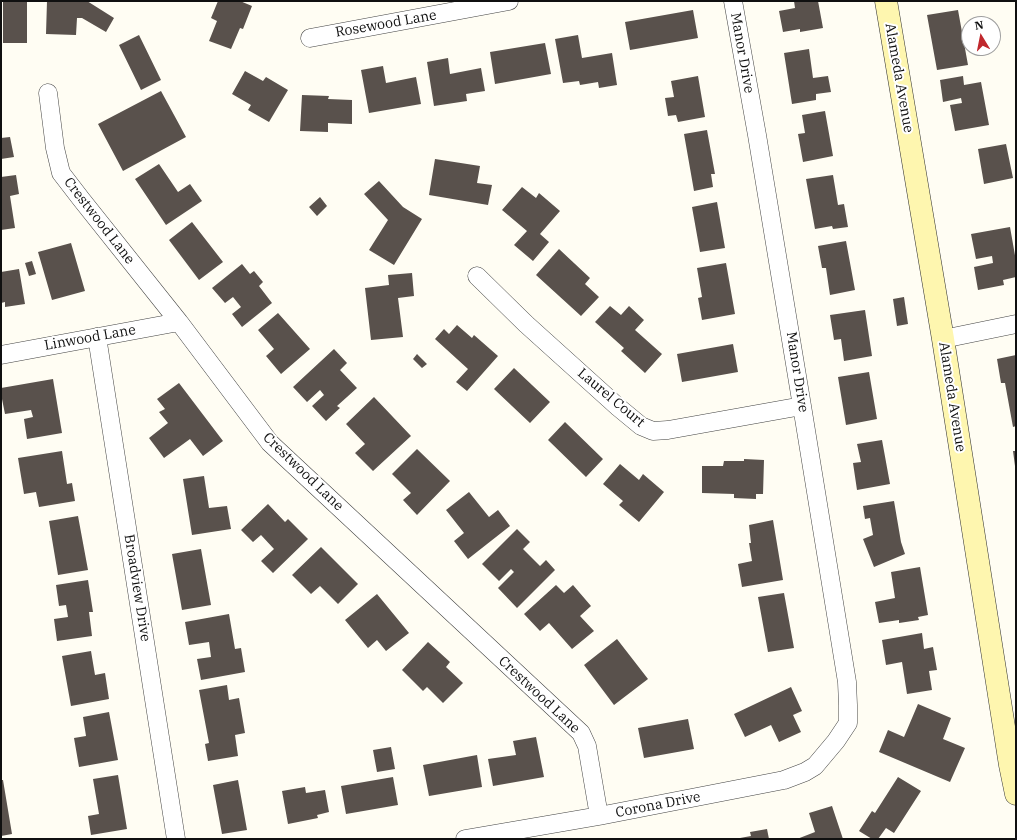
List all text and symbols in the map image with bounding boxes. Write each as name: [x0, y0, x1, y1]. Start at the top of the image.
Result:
street label: Rosewood Lane: [334, 7, 438, 41]
street label: Manor Drive: [727, 11, 757, 95]
north arrow: [961, 16, 1001, 56]
text: N: [974, 18, 985, 33]
street label: Alameda Avenue: [881, 22, 917, 134]
street label: Crestwood Lane: [60, 174, 138, 268]
street label: Linwood Lane: [43, 322, 137, 354]
street label: Manor Drive: [782, 330, 812, 414]
street label: Alameda Avenue: [935, 341, 969, 453]
street label: Laurel Court: [574, 365, 648, 431]
street label: Crestwood Lane: [259, 429, 347, 515]
street label: Broadview Drive: [120, 533, 154, 643]
street label: Crestwood Lane: [495, 653, 583, 737]
street label: Corona Drive: [614, 789, 702, 821]

